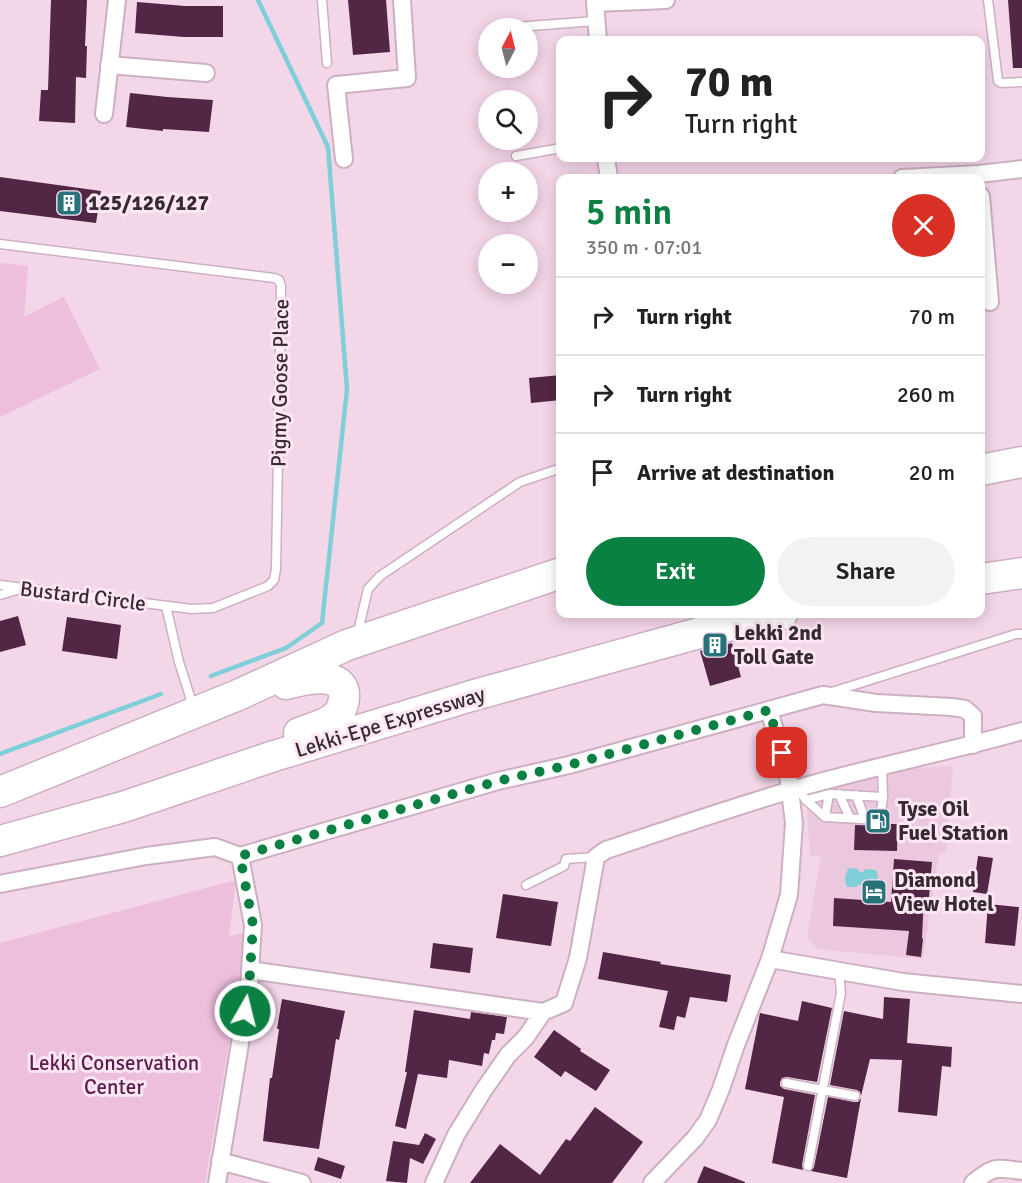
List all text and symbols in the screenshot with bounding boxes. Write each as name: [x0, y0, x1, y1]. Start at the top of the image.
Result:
north arrow: [478, 18, 538, 78]
map controls: [478, 18, 538, 294]
text: 70 m: [685, 57, 774, 108]
icon: right: [586, 60, 664, 138]
button: search: [478, 90, 538, 150]
text: Turn right: [685, 108, 798, 141]
button: +: [478, 162, 538, 222]
building icon: 125/126/127: [54, 188, 84, 218]
place label: 125/126/127: [88, 190, 209, 216]
text: 5 min: [586, 190, 672, 235]
button: close: [892, 194, 955, 257]
button: −: [478, 234, 538, 294]
text: 350 m · 07:01: [586, 235, 702, 260]
street label: Pigmy Goose Place: [266, 299, 294, 467]
icon: right: [586, 300, 619, 333]
text: Turn right: [637, 303, 732, 330]
text: 70 m: [909, 303, 955, 330]
icon: right: [586, 378, 619, 411]
text: Turn right: [637, 381, 732, 408]
text: 260 m: [897, 381, 955, 408]
icon: arrive: [586, 456, 619, 489]
text: Arrive at destination: [637, 459, 834, 486]
text: 20 m: [909, 459, 955, 486]
button: Exit: [586, 537, 765, 606]
button: Share: [777, 537, 955, 606]
street label: Bustard Circle: [19, 575, 147, 617]
place label: Lekki 2nd Toll Gate: [734, 620, 822, 670]
building icon: Lekki 2nd Toll Gate: [700, 630, 730, 660]
street label: Lekki-Epe Expressway: [292, 681, 488, 763]
pin: [756, 727, 807, 778]
icon: arrive: [765, 736, 798, 769]
place label: Tyse Oil Fuel Station: [898, 796, 1008, 846]
fuel station icon: Tyse Oil Fuel Station: [863, 806, 893, 836]
place label: Diamond View Hotel: [894, 867, 994, 917]
hotel icon: Diamond View Hotel: [859, 877, 889, 907]
position arrow: [213, 979, 277, 1043]
park label: Lekki Conservation Center: [29, 1050, 199, 1100]

